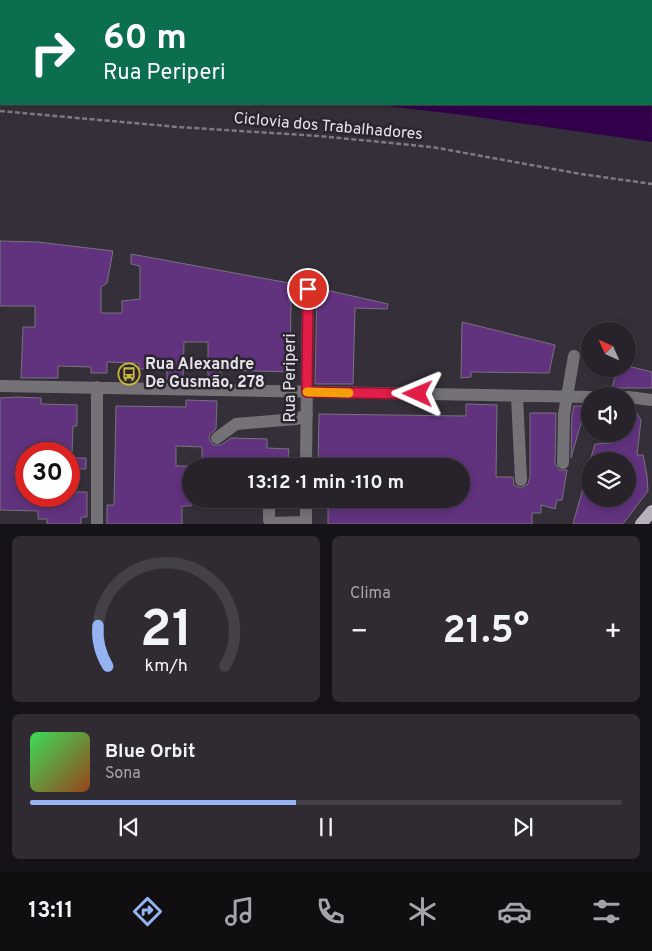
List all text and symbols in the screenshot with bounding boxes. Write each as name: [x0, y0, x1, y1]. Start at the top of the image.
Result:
text: 60 m: [103, 17, 187, 61]
icon: right: [20, 20, 85, 85]
text: Rua Periperi: [103, 60, 225, 87]
street label: Ciclovia dos Trabalhadores: [233, 109, 423, 145]
pin: [287, 268, 329, 310]
icon: arrive: [294, 275, 322, 303]
north arrow: [581, 322, 636, 378]
map controls: [581, 322, 636, 507]
street label: Rua Periperi: [281, 333, 301, 423]
place label: Rua Alexandre De Gusmão, 278: [145, 355, 265, 393]
bus stop icon: Rua Alexandre De Gusmão, 278: [117, 362, 141, 386]
position arrow: [391, 367, 443, 419]
button: sound: [581, 387, 636, 442]
speed limit sign: 30: [15, 442, 80, 507]
button: layers: [581, 452, 636, 507]
text: 13:12 · 1 min · 110 m: [248, 471, 404, 495]
text: Clima: [350, 584, 391, 604]
text: 21: [140, 599, 192, 665]
text: 21.5°: [443, 608, 529, 657]
text: −: [350, 615, 368, 651]
text: +: [604, 615, 622, 651]
text: km/h: [144, 655, 188, 678]
text: Blue Orbit: [105, 740, 195, 764]
text: Sona: [105, 764, 141, 784]
icon: previous: [115, 813, 143, 841]
icon: pause: [312, 813, 340, 841]
icon: next: [509, 813, 537, 841]
icon: directions: [130, 894, 165, 929]
icon: music: [222, 894, 257, 929]
icon: phone: [313, 894, 348, 929]
icon: climate: [405, 894, 440, 929]
icon: car: [497, 894, 532, 929]
icon: filters: [589, 894, 624, 929]
text: 13:11: [28, 898, 73, 925]

